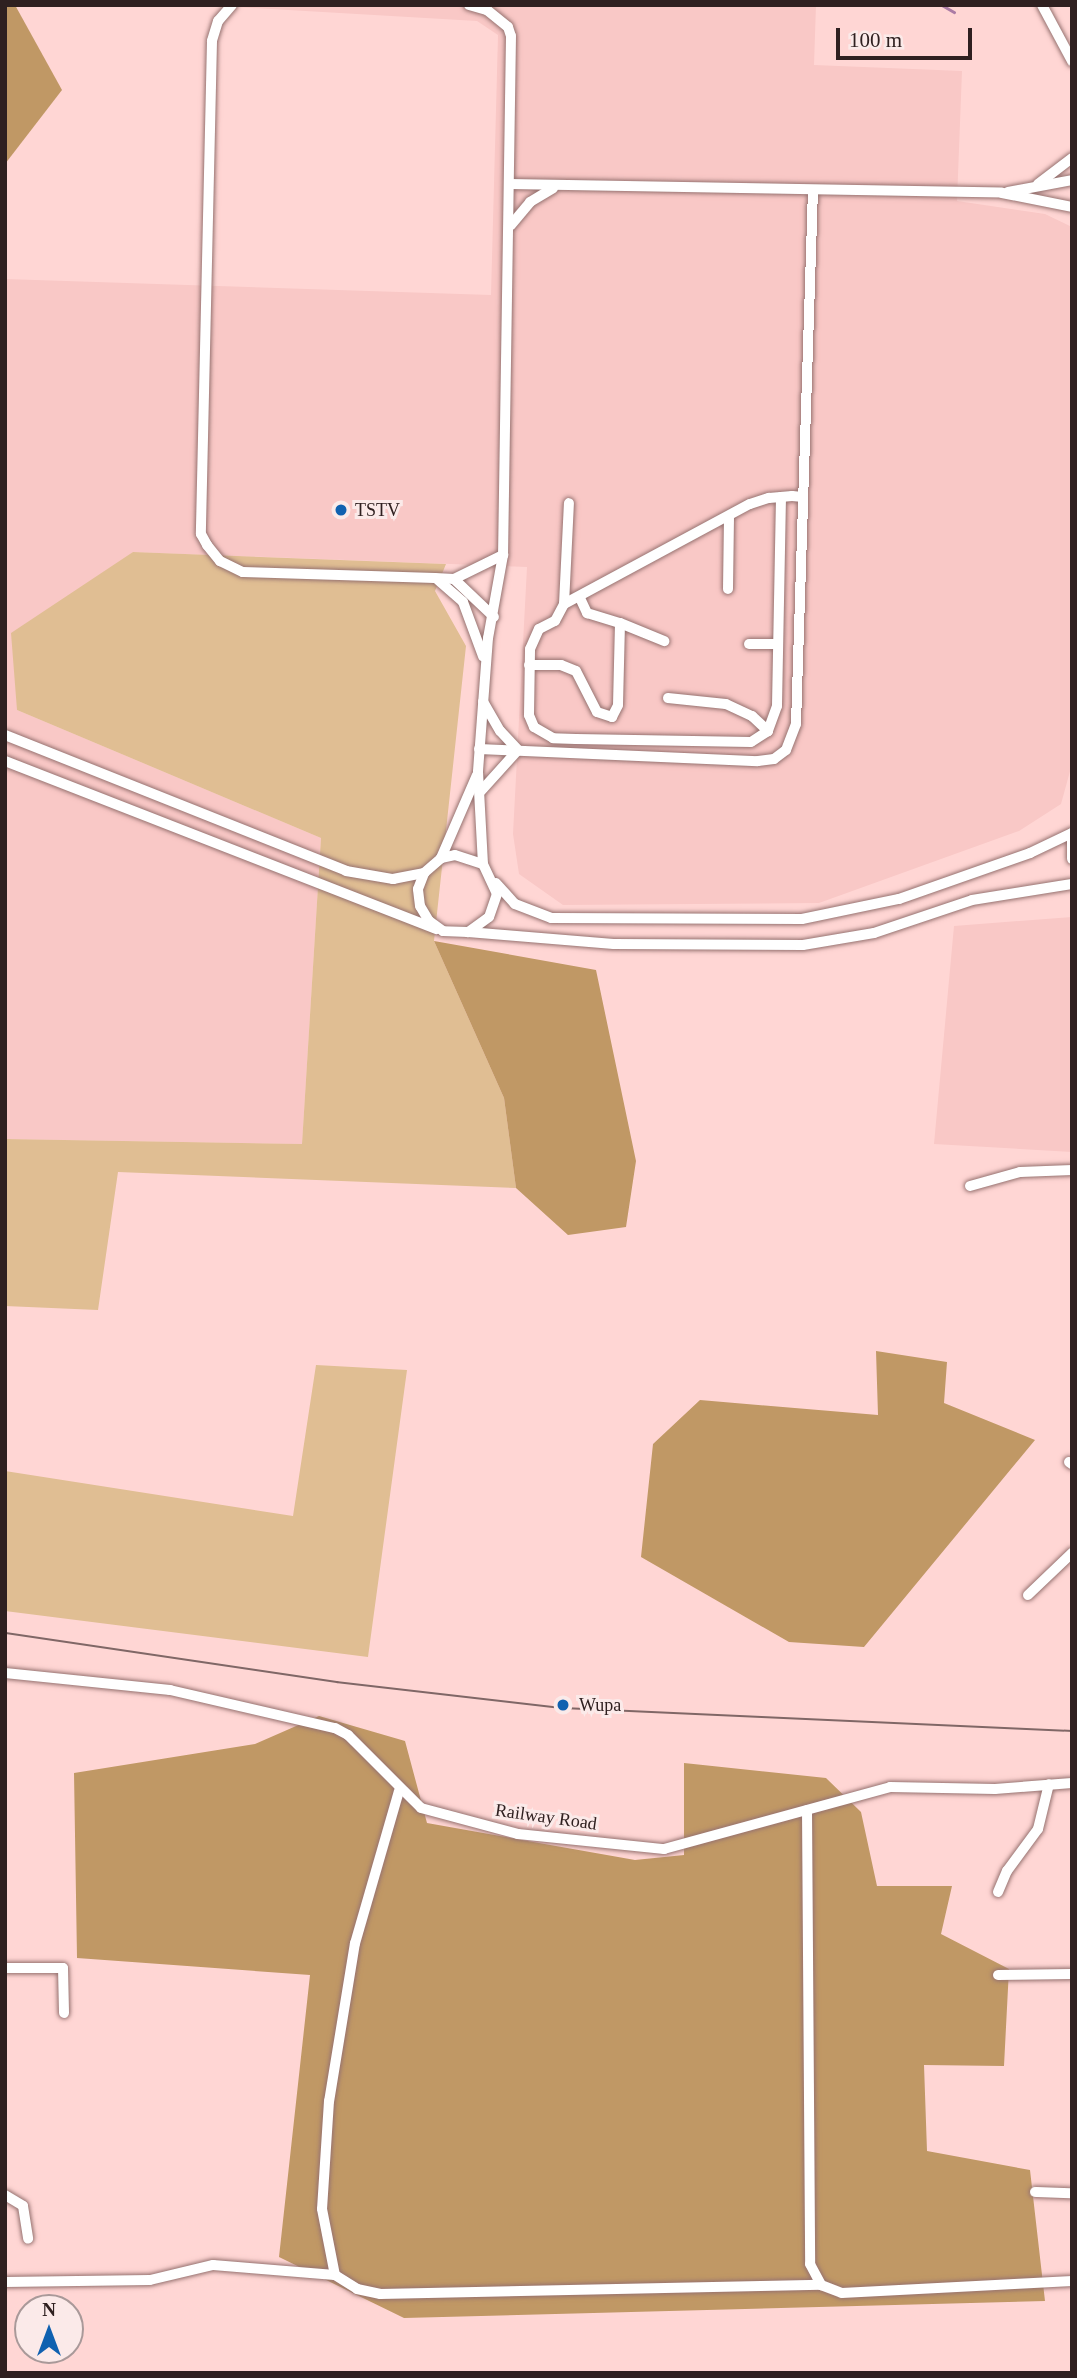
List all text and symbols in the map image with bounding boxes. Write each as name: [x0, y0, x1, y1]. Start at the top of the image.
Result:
scale bar: [839, 14, 976, 58]
text: 100 m: [849, 28, 902, 52]
place label: TSTV: [355, 499, 400, 521]
marker: TSTV: [333, 502, 349, 518]
place label: Wupa: [579, 1694, 621, 1716]
marker: Wupa: [553, 1695, 573, 1715]
street label: Railway Road: [494, 1799, 598, 1835]
north arrow: [14, 2294, 84, 2364]
text: N: [42, 2299, 56, 2320]

